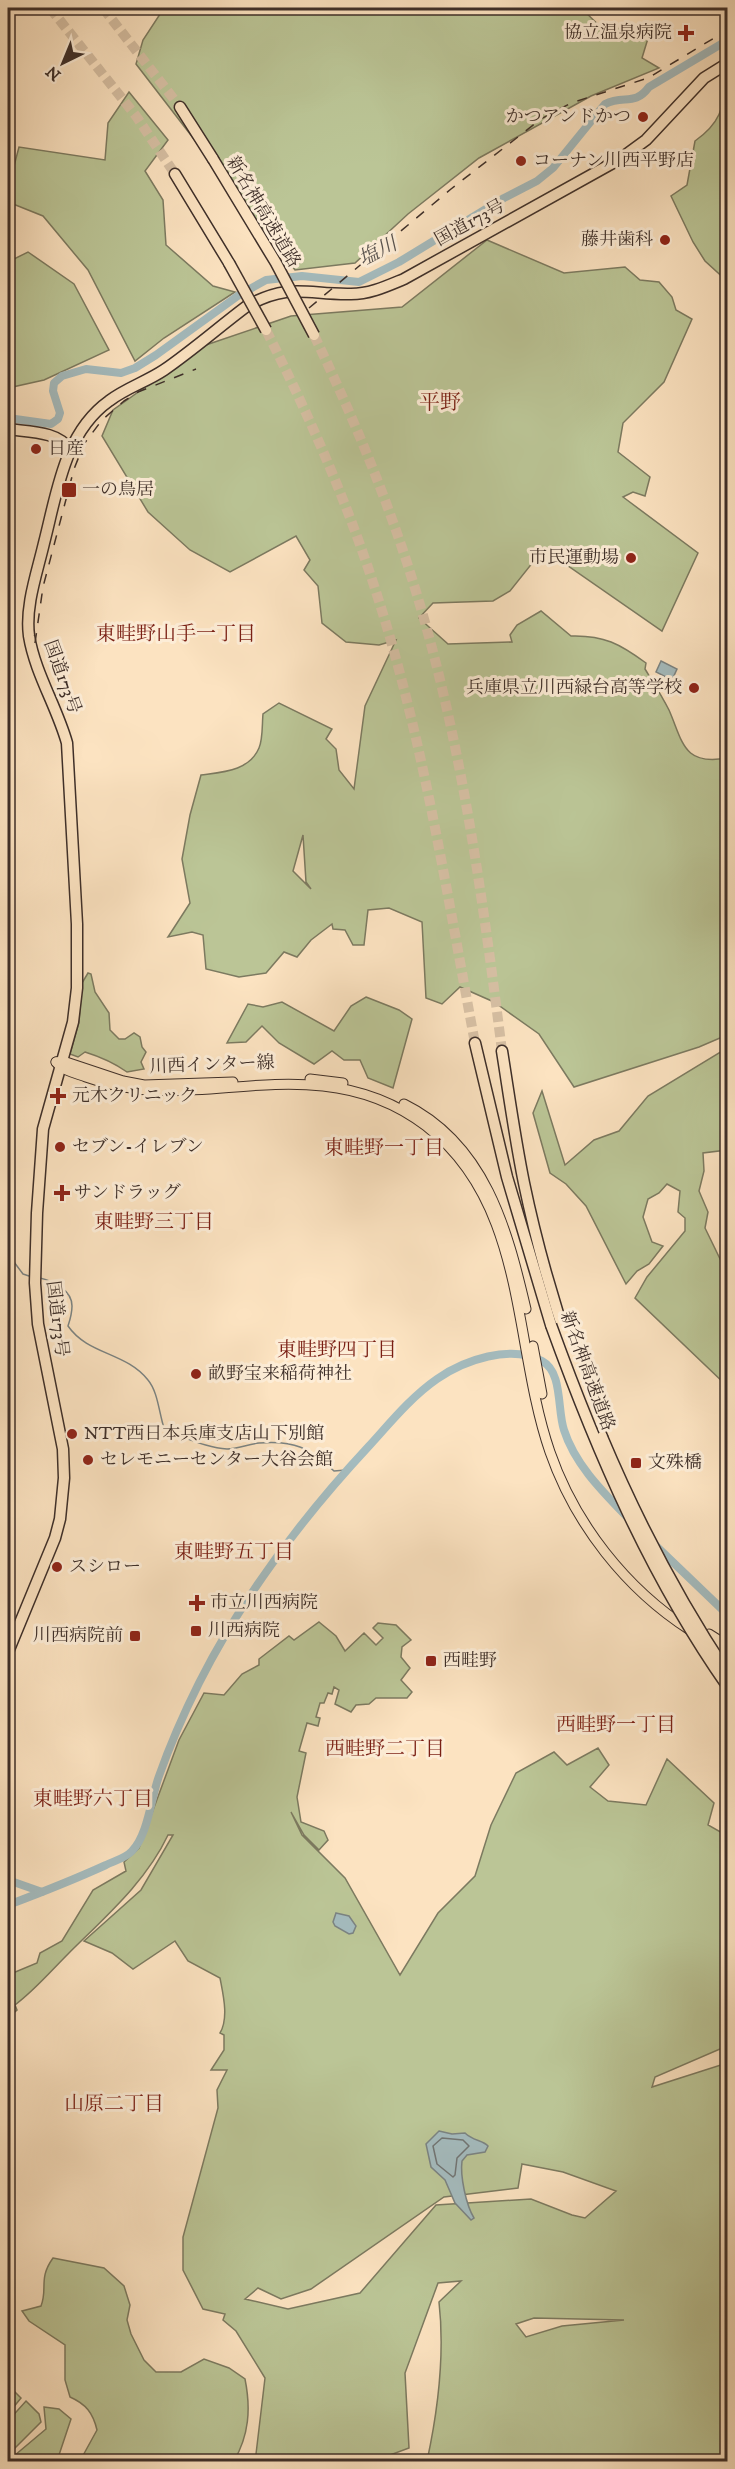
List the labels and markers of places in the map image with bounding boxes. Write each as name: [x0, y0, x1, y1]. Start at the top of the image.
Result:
place label: 協立温泉病院: [564, 22, 672, 44]
marker: 協立温泉病院: [677, 24, 695, 42]
place label: かつアンドかつ: [506, 106, 631, 128]
marker: かつアンドかつ: [636, 110, 650, 124]
place label: コーナン川西平野店: [533, 150, 694, 172]
marker: コーナン川西平野店: [514, 154, 528, 168]
place label: 藤井歯科: [581, 229, 653, 251]
marker: 藤井歯科: [658, 233, 672, 247]
place label: 日産: [48, 438, 84, 460]
marker: 日産: [29, 442, 43, 456]
place label: 一の鳥居: [82, 479, 154, 501]
marker: 一の鳥居: [60, 481, 78, 499]
place label: 市民運動場: [529, 547, 619, 569]
marker: 市民運動場: [624, 551, 638, 565]
place label: 兵庫県立川西緑台高等学校: [466, 677, 682, 699]
marker: 兵庫県立川西緑台高等学校: [687, 681, 701, 695]
place label: 元木クリニック: [72, 1085, 197, 1107]
marker: 元木クリニック: [49, 1087, 67, 1105]
place label: セブン-イレブン: [72, 1136, 204, 1158]
marker: セブン-イレブン: [53, 1140, 67, 1154]
place label: サンドラッグ: [74, 1182, 181, 1204]
marker: サンドラッグ: [55, 1186, 69, 1200]
place label: 畝野宝来稲荷神社: [208, 1363, 352, 1385]
marker: 畝野宝来稲荷神社: [189, 1367, 203, 1381]
place label: NTT西日本兵庫支店山下別館: [84, 1423, 324, 1445]
marker: NTT西日本兵庫支店山下別館: [65, 1427, 79, 1441]
place label: セレモニーセンター大谷会館: [100, 1449, 333, 1471]
place label: 文殊橋: [648, 1452, 702, 1474]
marker: セレモニーセンター大谷会館: [81, 1453, 95, 1467]
marker: 文殊橋: [629, 1456, 643, 1470]
place label: スシロー: [69, 1556, 141, 1578]
marker: スシロー: [50, 1560, 64, 1574]
place label: 市立川西病院: [210, 1592, 318, 1614]
marker: 市立川西病院: [188, 1594, 206, 1612]
place label: 川西病院: [208, 1620, 280, 1642]
marker: 川西病院: [189, 1624, 203, 1638]
place label: 川西病院前: [33, 1625, 123, 1647]
marker: 川西病院前: [128, 1629, 142, 1643]
place label: 西畦野: [443, 1650, 497, 1672]
marker: 西畦野: [424, 1654, 438, 1668]

